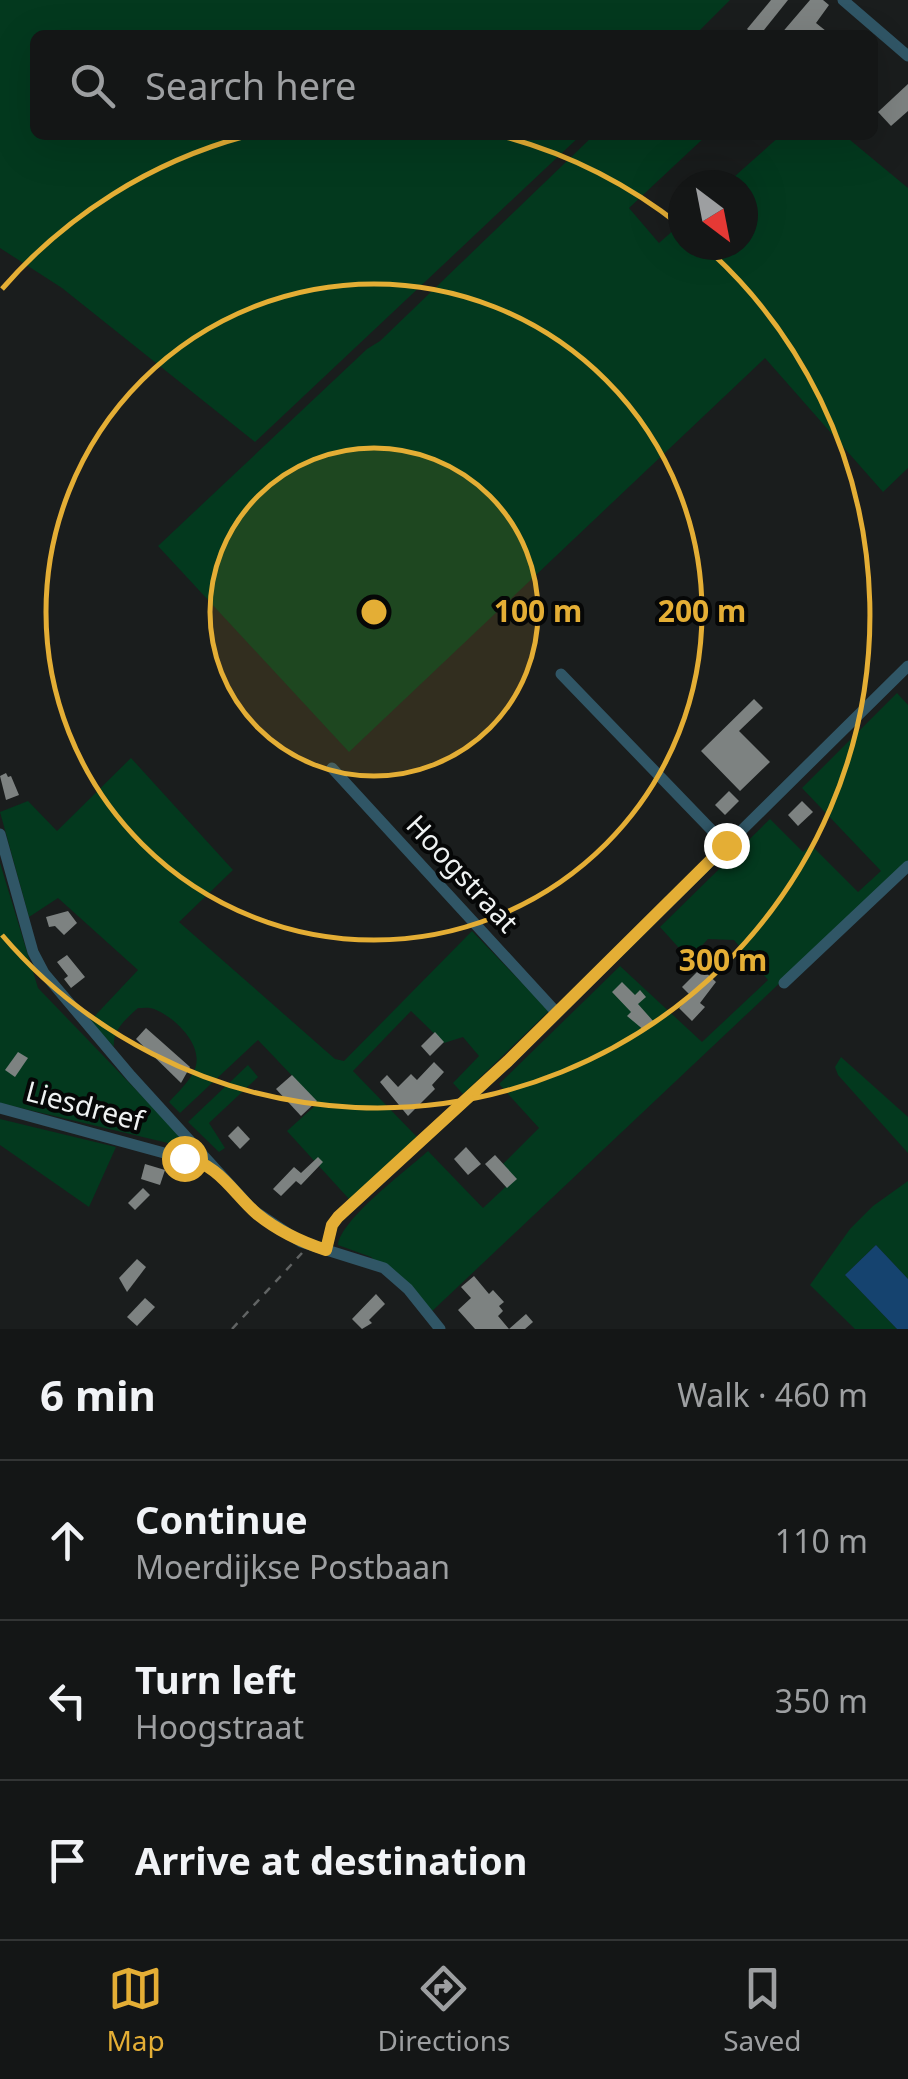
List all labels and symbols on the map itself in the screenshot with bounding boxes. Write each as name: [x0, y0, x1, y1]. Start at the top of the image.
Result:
north arrow: [668, 170, 758, 260]
text: 100 m: [494, 590, 582, 631]
text: 200 m: [658, 590, 746, 631]
centre of rings: [356, 594, 392, 630]
street label: Hoogstraat: [399, 806, 527, 940]
route end: [704, 823, 750, 869]
text: 300 m: [679, 939, 767, 980]
street label: Liesdreef: [22, 1071, 149, 1139]
route start: [162, 1136, 208, 1182]

